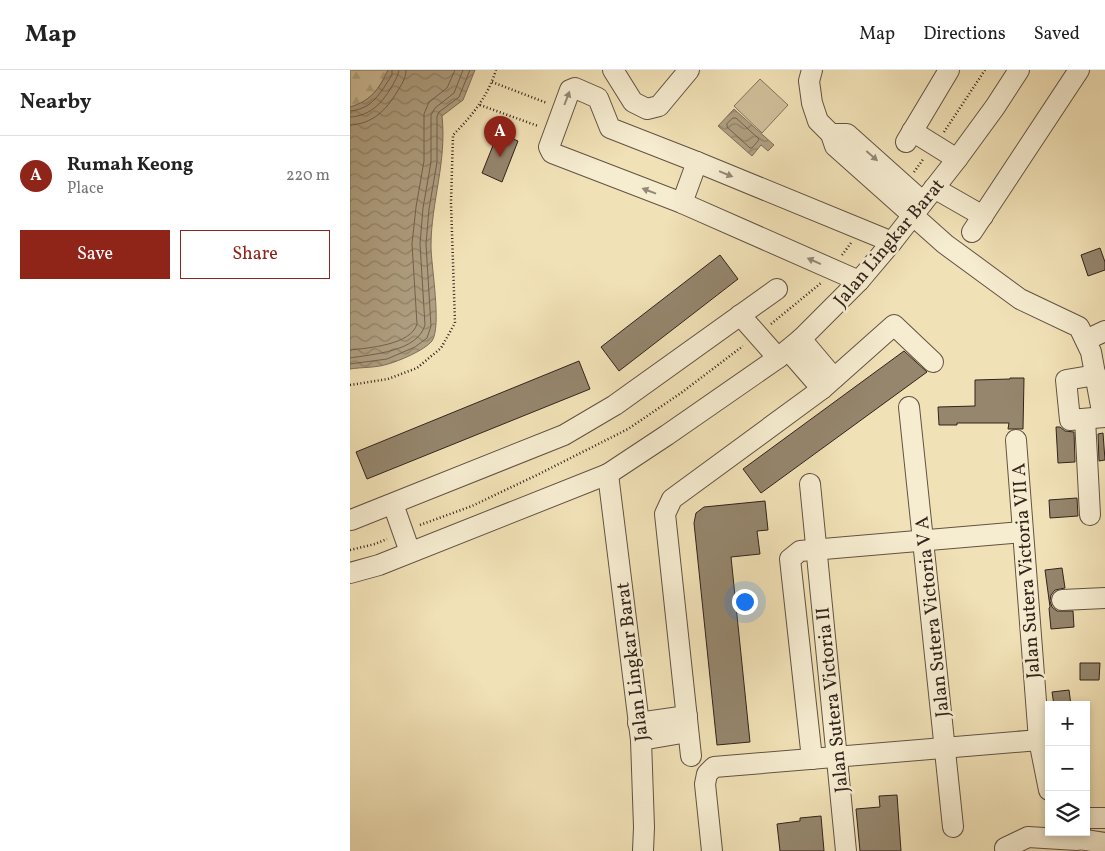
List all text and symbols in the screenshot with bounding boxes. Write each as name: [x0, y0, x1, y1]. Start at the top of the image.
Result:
text: Map: [25, 18, 76, 52]
text: Map: [859, 22, 895, 47]
text: Directions: [923, 22, 1006, 47]
text: Saved: [1034, 22, 1080, 47]
text: Nearby: [20, 88, 91, 117]
one-way arrow: [563, 90, 571, 105]
pin: A: [484, 116, 516, 157]
one-way arrow: [865, 150, 877, 162]
text: Rumah Keong: [67, 152, 193, 178]
text: A: [30, 165, 42, 187]
text: 220 m: [286, 165, 330, 187]
one-way arrow: [719, 170, 734, 178]
street label: Jalan Lingkar Barat: [828, 173, 951, 313]
text: Place: [67, 178, 104, 200]
one-way arrow: [642, 186, 656, 194]
button: Save: [20, 230, 170, 279]
button: Share: [180, 230, 330, 279]
one-way arrow: [807, 257, 821, 265]
street label: Jalan Sutera Victoria VII A: [1006, 462, 1048, 680]
street label: Jalan Sutera Victoria V A: [909, 515, 956, 719]
street label: Jalan Lingkar Barat: [610, 580, 656, 743]
your location: [732, 589, 758, 615]
street label: Jalan Sutera Victoria II: [810, 606, 856, 794]
map controls: [1045, 701, 1090, 836]
button: +: [1045, 701, 1090, 746]
button: −: [1045, 746, 1090, 791]
button: layers: [1045, 791, 1090, 836]

